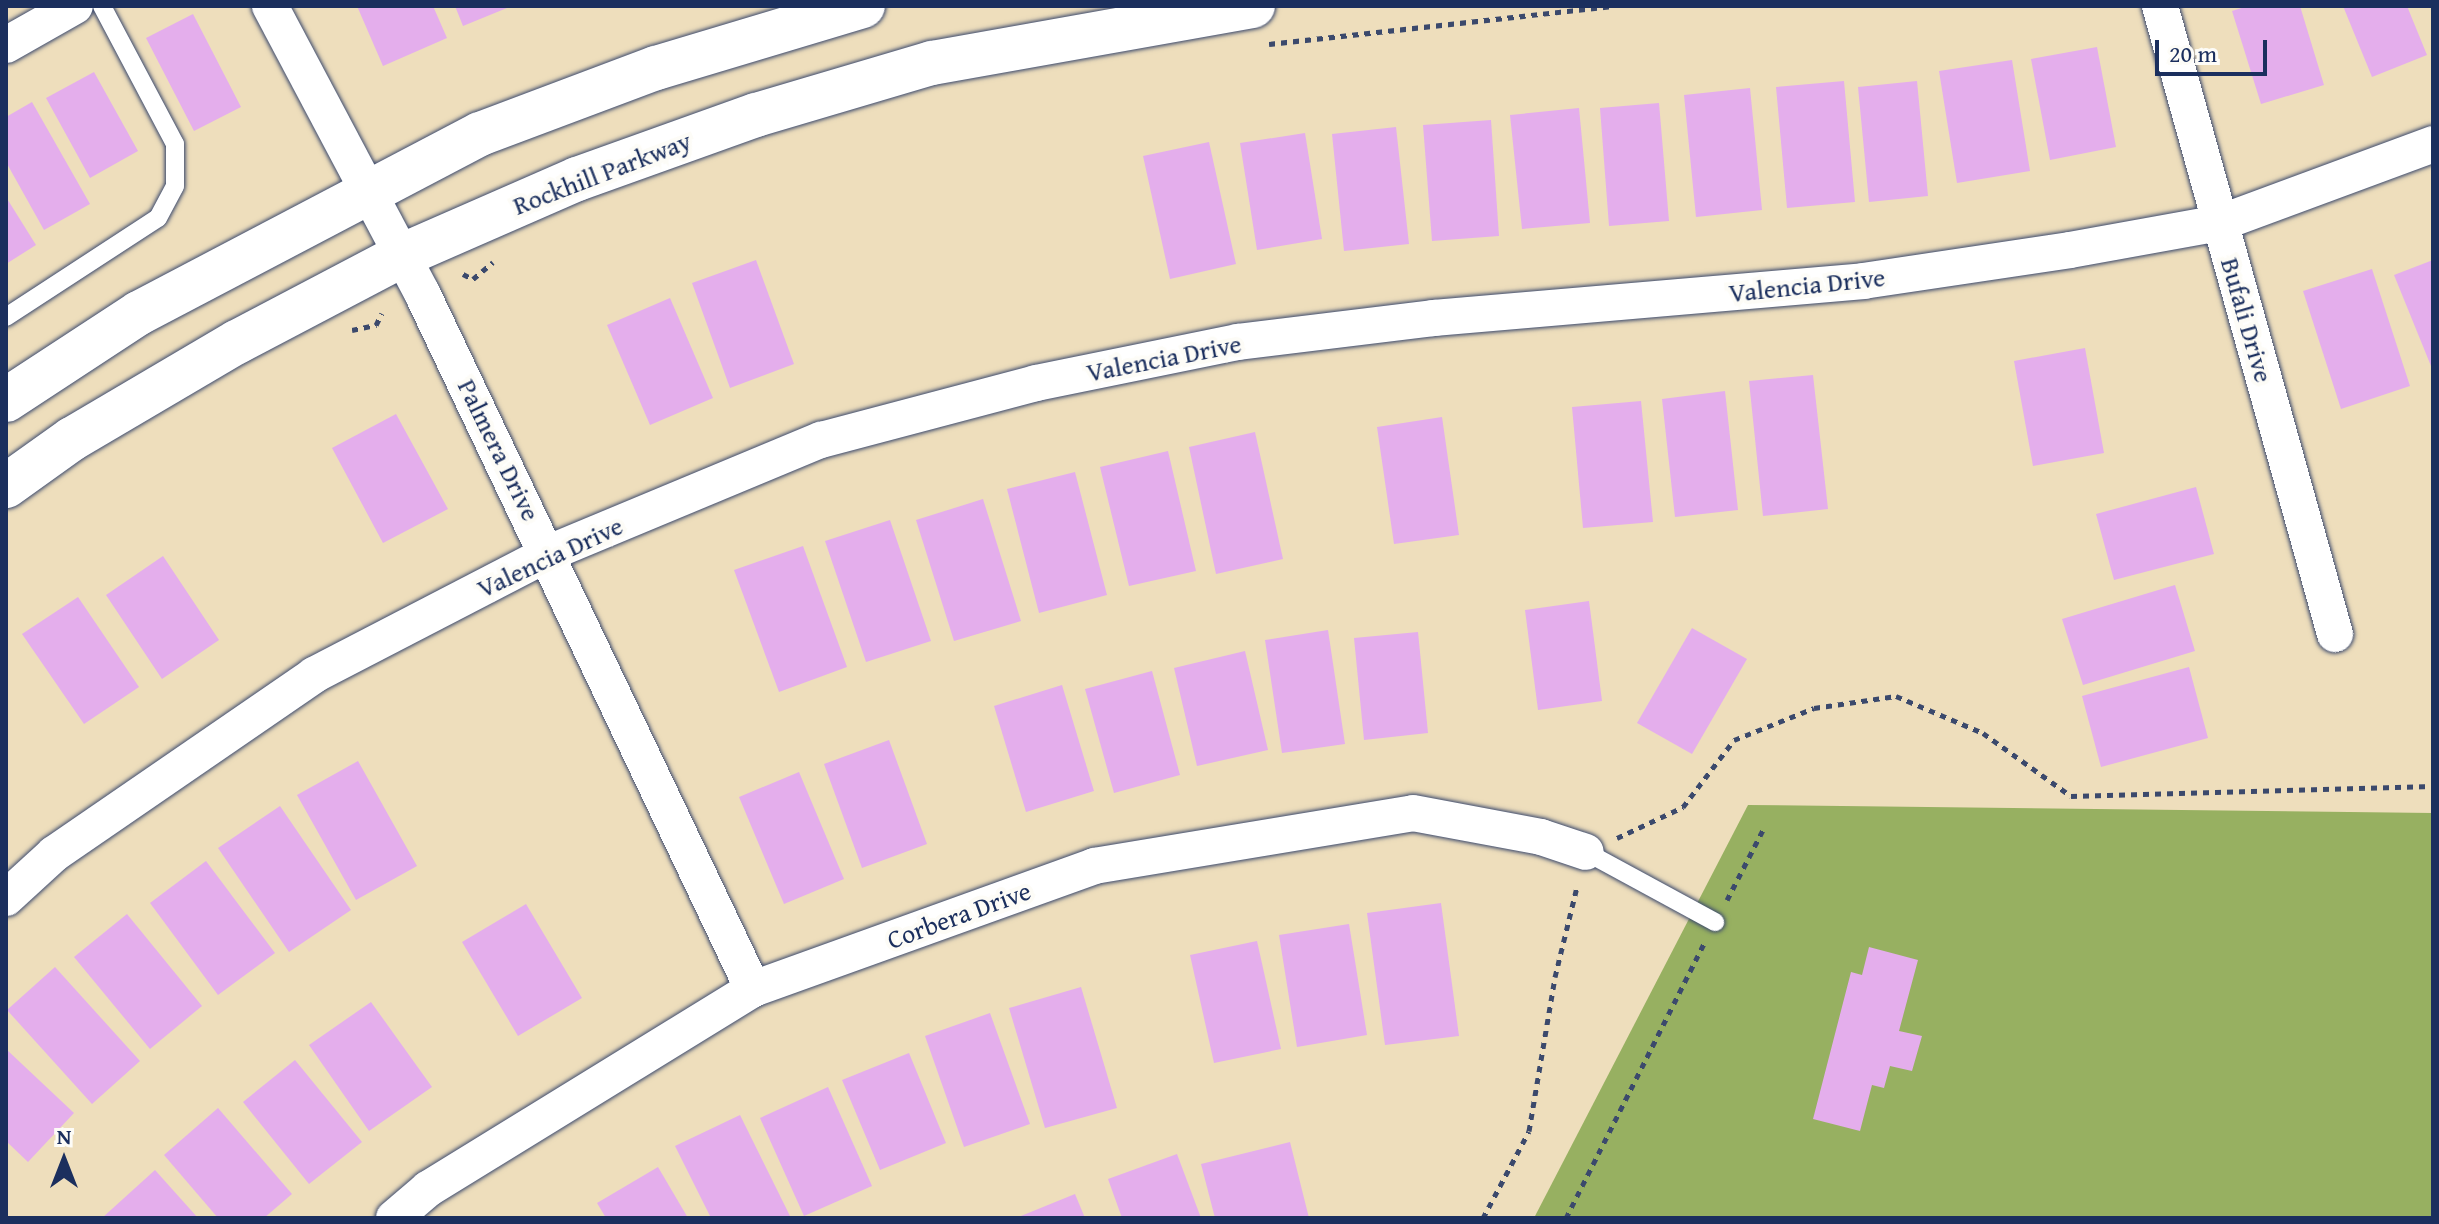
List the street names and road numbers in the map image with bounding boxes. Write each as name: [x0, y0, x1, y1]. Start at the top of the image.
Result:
street label: Rockhill Parkway: [509, 125, 695, 221]
street label: Bufali Drive: [2214, 254, 2280, 386]
street label: Valencia Drive: [1727, 261, 1887, 309]
street label: Valencia Drive: [1084, 328, 1244, 388]
street label: Palmera Drive: [451, 374, 547, 526]
street label: Valencia Drive: [472, 510, 628, 604]
street label: Corbera Drive: [883, 875, 1035, 955]

